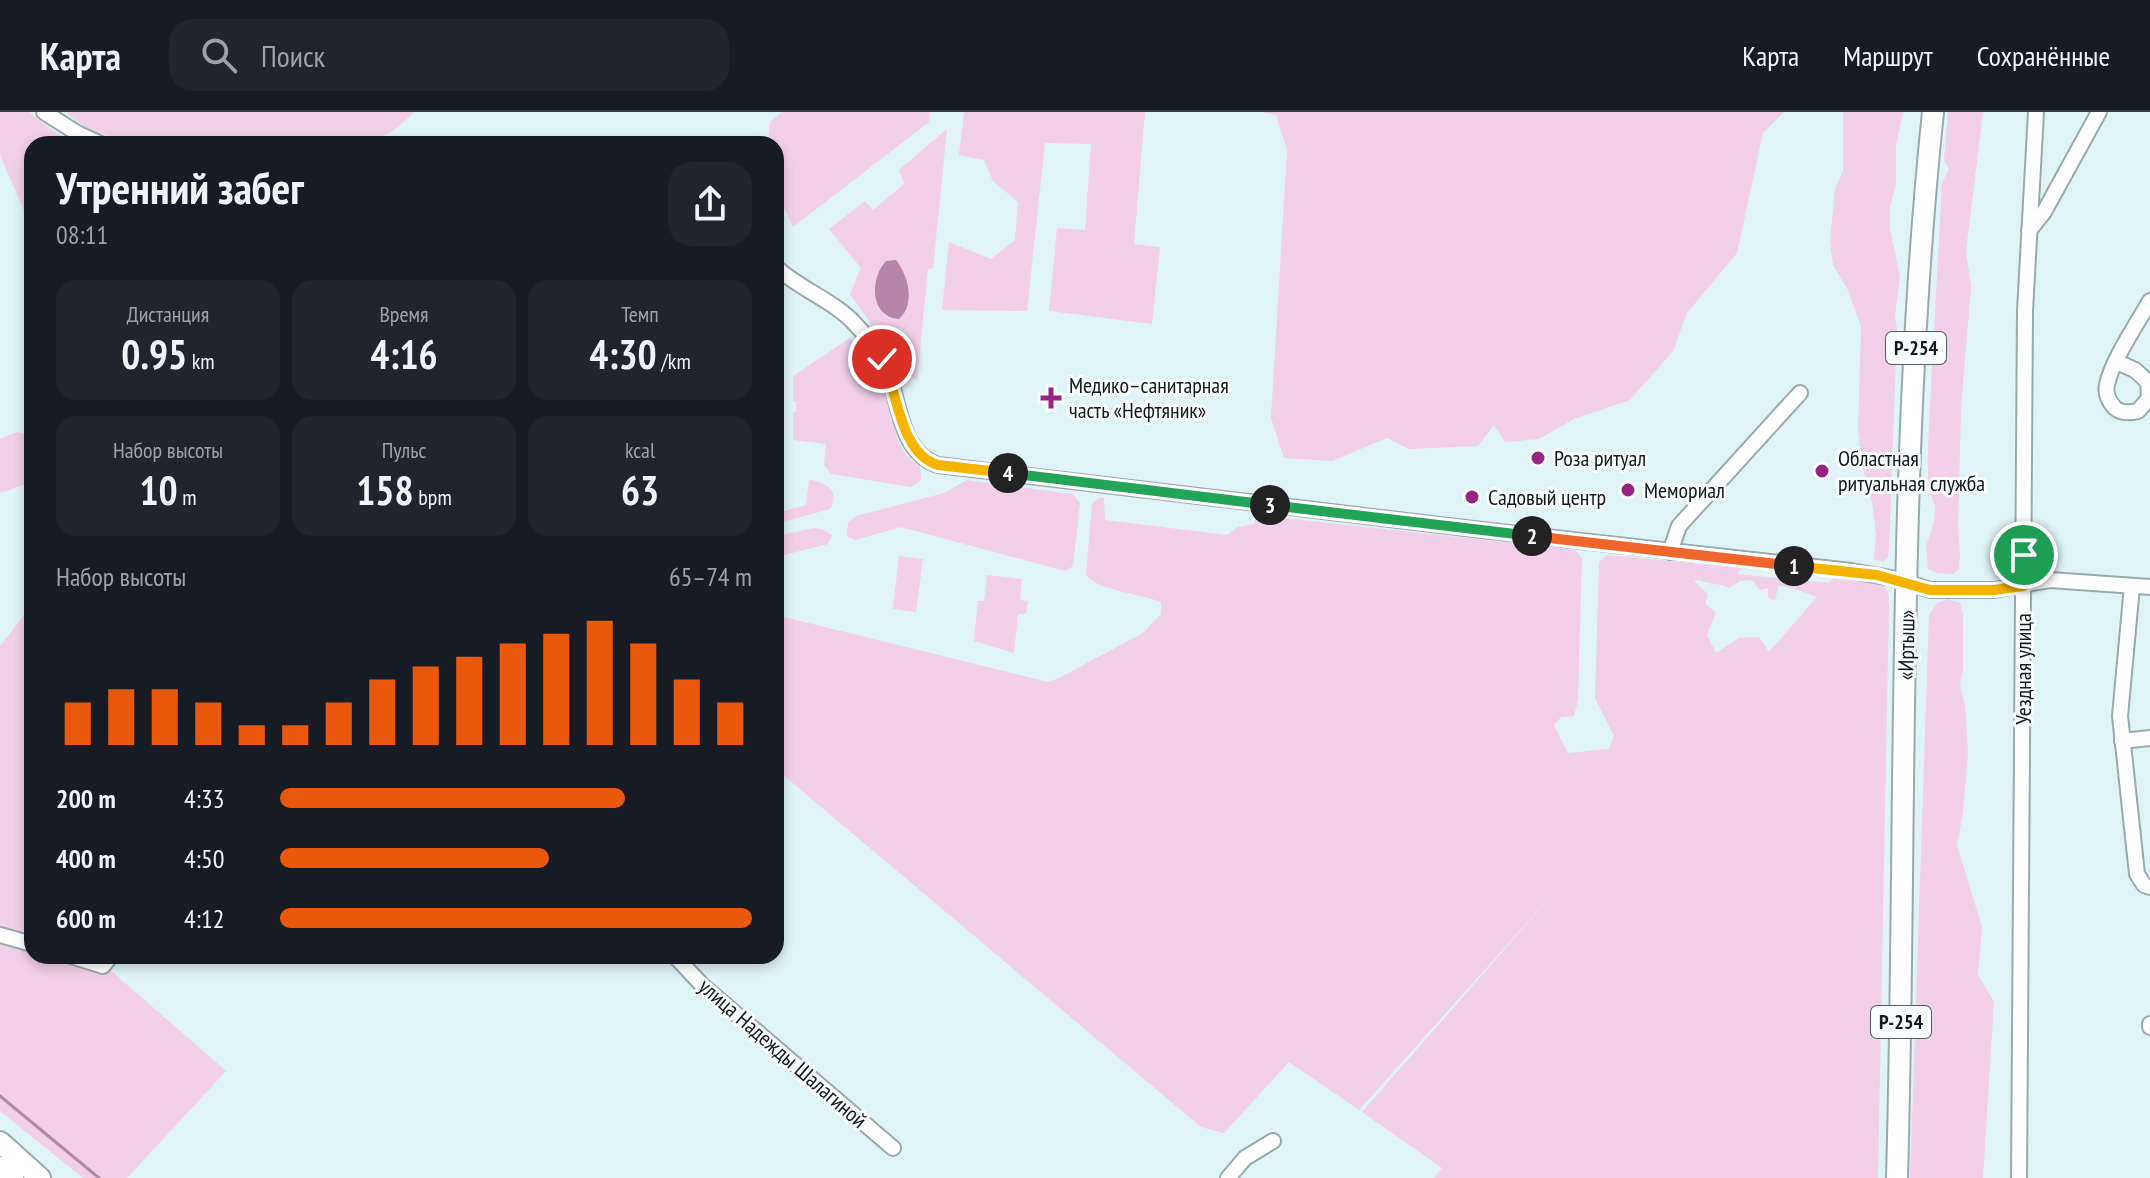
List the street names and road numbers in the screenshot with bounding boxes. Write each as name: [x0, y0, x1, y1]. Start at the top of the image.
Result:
road number: Р-254: [1886, 332, 1946, 364]
street label: «Иртыш»: [1891, 610, 1921, 680]
street label: Уездная улица: [2009, 613, 2037, 725]
street label: улица Надежды Шалагиной: [693, 972, 873, 1134]
road number: Р-254: [1871, 1006, 1931, 1038]

